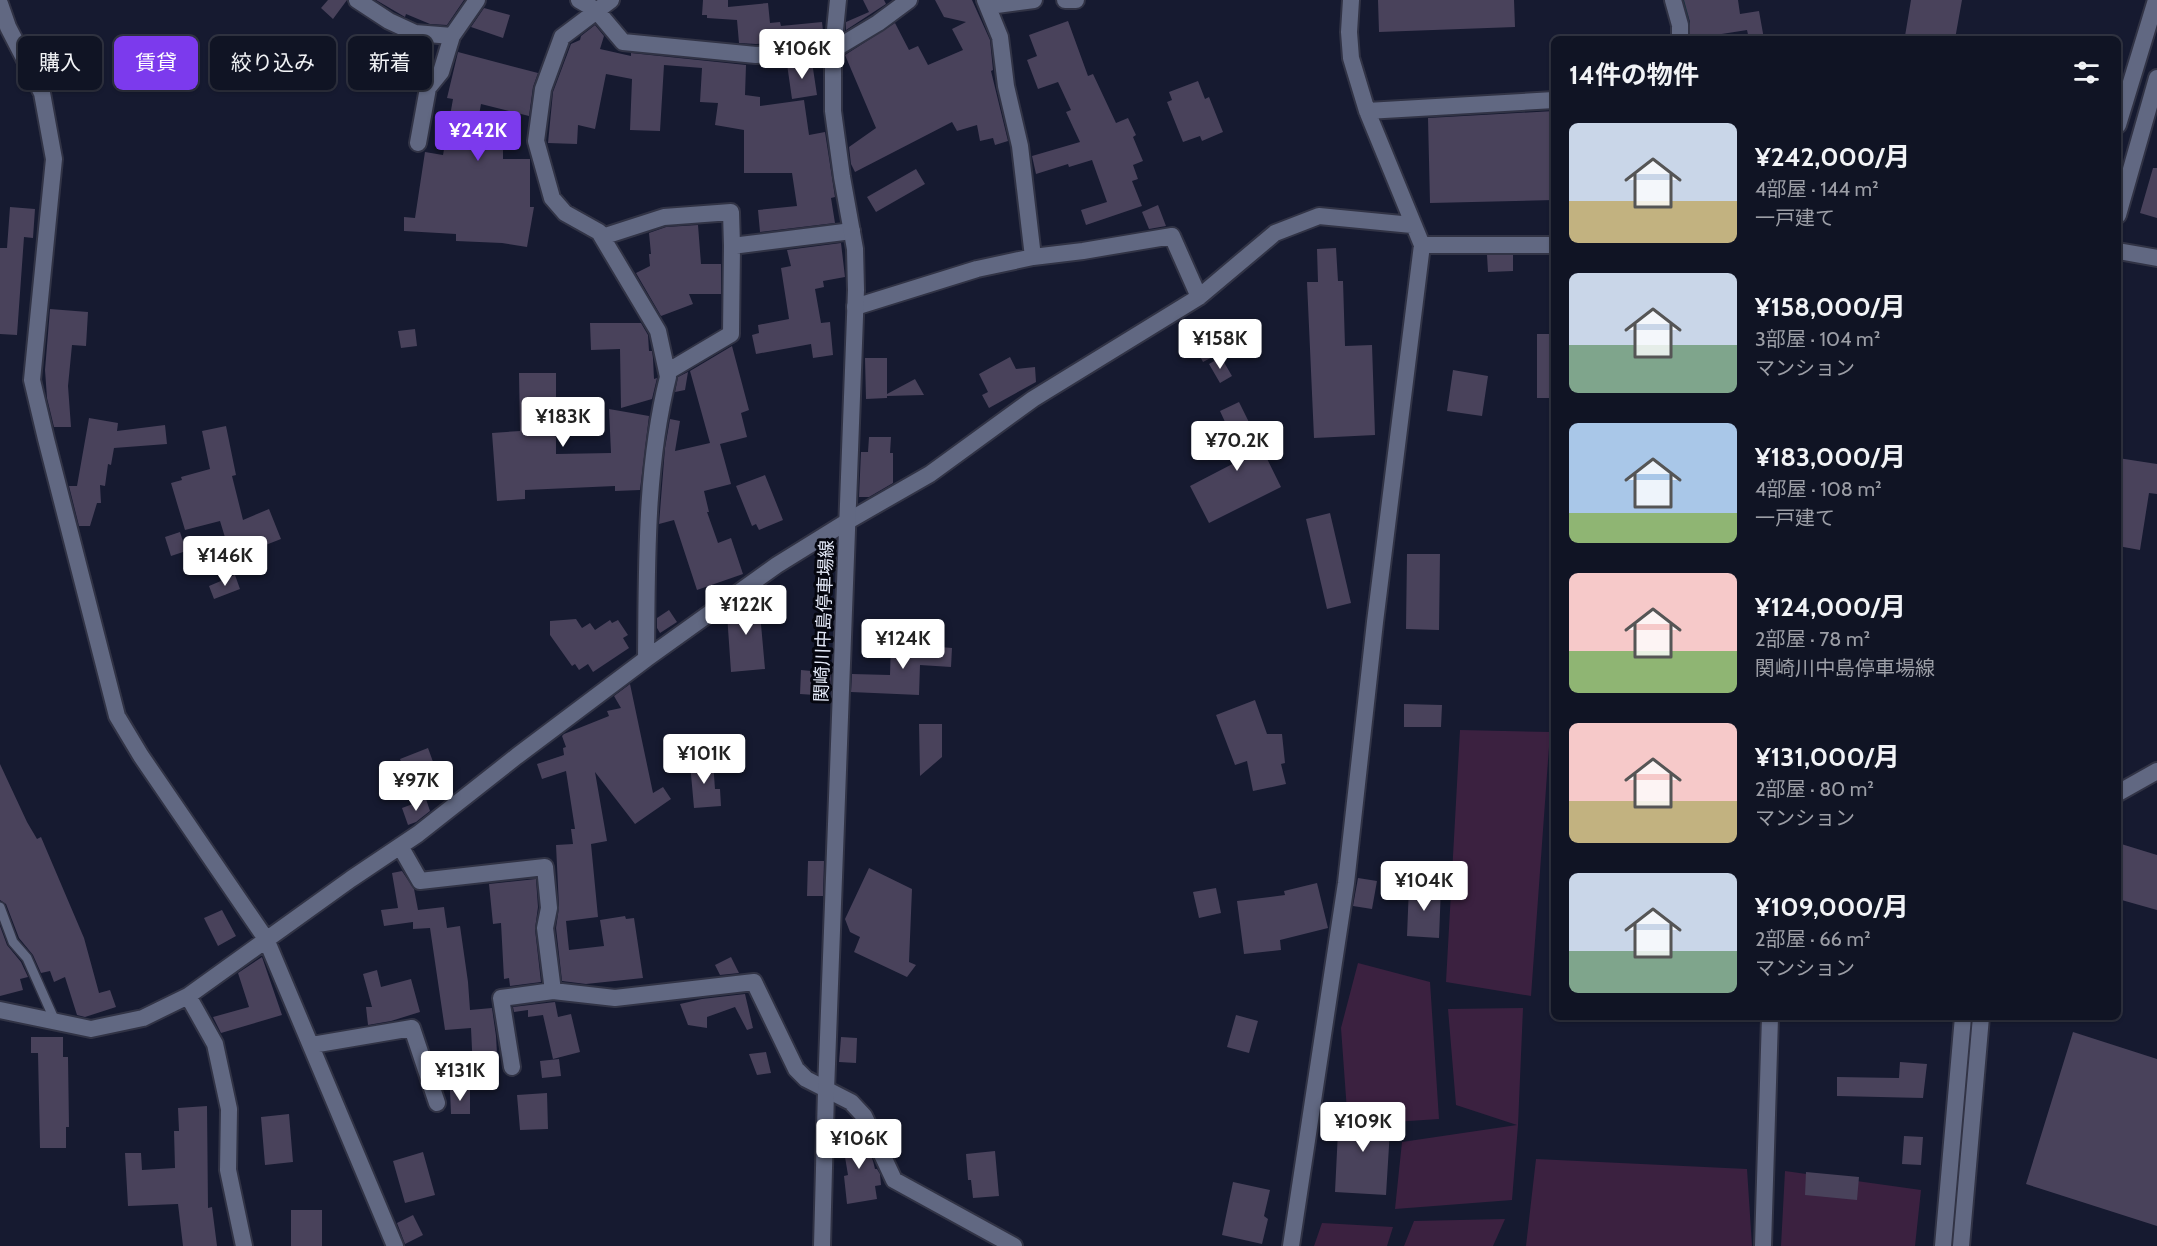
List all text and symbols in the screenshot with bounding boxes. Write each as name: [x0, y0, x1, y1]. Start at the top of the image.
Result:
pin: ¥106K: [760, 29, 844, 80]
chip: 購入: [18, 36, 102, 90]
chip: 賃貸: [114, 36, 198, 90]
chip: 絞り込み: [210, 36, 336, 90]
chip: 新着: [348, 36, 432, 90]
text: ¥106K: [773, 36, 831, 60]
icon: filters: [2070, 56, 2103, 89]
text: 14件の物件: [1569, 59, 1699, 91]
pin: ¥242K: [436, 111, 520, 162]
text: ¥242K: [449, 118, 507, 142]
text: ¥242,000/月: [1755, 141, 1910, 173]
icon: home: [1617, 147, 1689, 219]
text: 4部屋 · 144 m²: [1755, 177, 1879, 201]
text: 一戸建て: [1755, 206, 1835, 230]
text: ¥158,000/月: [1755, 291, 1906, 323]
icon: home: [1617, 297, 1689, 369]
pin: ¥158K: [1178, 319, 1262, 370]
text: ¥158K: [1193, 326, 1247, 350]
text: 3部屋 · 104 m²: [1755, 327, 1880, 351]
text: マンション: [1755, 356, 1855, 380]
pin: ¥183K: [521, 397, 605, 448]
text: ¥183K: [536, 404, 590, 428]
pin: ¥70.2K: [1188, 421, 1286, 472]
text: ¥70.2K: [1205, 428, 1269, 452]
text: ¥183,000/月: [1755, 441, 1906, 473]
icon: home: [1617, 447, 1689, 519]
text: 4部屋 · 108 m²: [1755, 477, 1882, 501]
text: 一戸建て: [1755, 506, 1835, 530]
pin: ¥146K: [183, 536, 267, 587]
street label: 関崎川中島停車場線: [810, 540, 838, 702]
text: ¥146K: [197, 543, 253, 567]
pin: ¥122K: [704, 585, 788, 636]
text: ¥124,000/月: [1755, 591, 1906, 623]
text: ¥122K: [719, 592, 773, 616]
icon: home: [1617, 597, 1689, 669]
pin: ¥124K: [861, 619, 945, 670]
text: ¥124K: [876, 626, 931, 650]
text: 2部屋 · 78 m²: [1755, 627, 1870, 651]
text: 関崎川中島停車場線: [1755, 656, 1935, 680]
pin: ¥101K: [662, 734, 746, 785]
text: ¥101K: [677, 741, 731, 765]
text: ¥131,000/月: [1755, 741, 1900, 773]
icon: home: [1617, 747, 1689, 819]
pin: ¥97K: [380, 761, 452, 812]
text: ¥97K: [393, 768, 439, 792]
text: 2部屋 · 80 m²: [1755, 777, 1874, 801]
text: マンション: [1755, 806, 1855, 830]
pin: ¥104K: [1382, 861, 1466, 912]
text: ¥104K: [1395, 868, 1453, 892]
text: ¥109,000/月: [1755, 891, 1909, 923]
icon: home: [1617, 897, 1689, 969]
text: 2部屋 · 66 m²: [1755, 927, 1871, 951]
text: マンション: [1755, 956, 1855, 980]
pin: ¥131K: [418, 1051, 502, 1102]
text: ¥131K: [435, 1058, 485, 1082]
pin: ¥109K: [1321, 1102, 1405, 1153]
text: ¥109K: [1334, 1109, 1392, 1133]
pin: ¥106K: [817, 1119, 901, 1170]
text: ¥106K: [830, 1126, 888, 1150]

